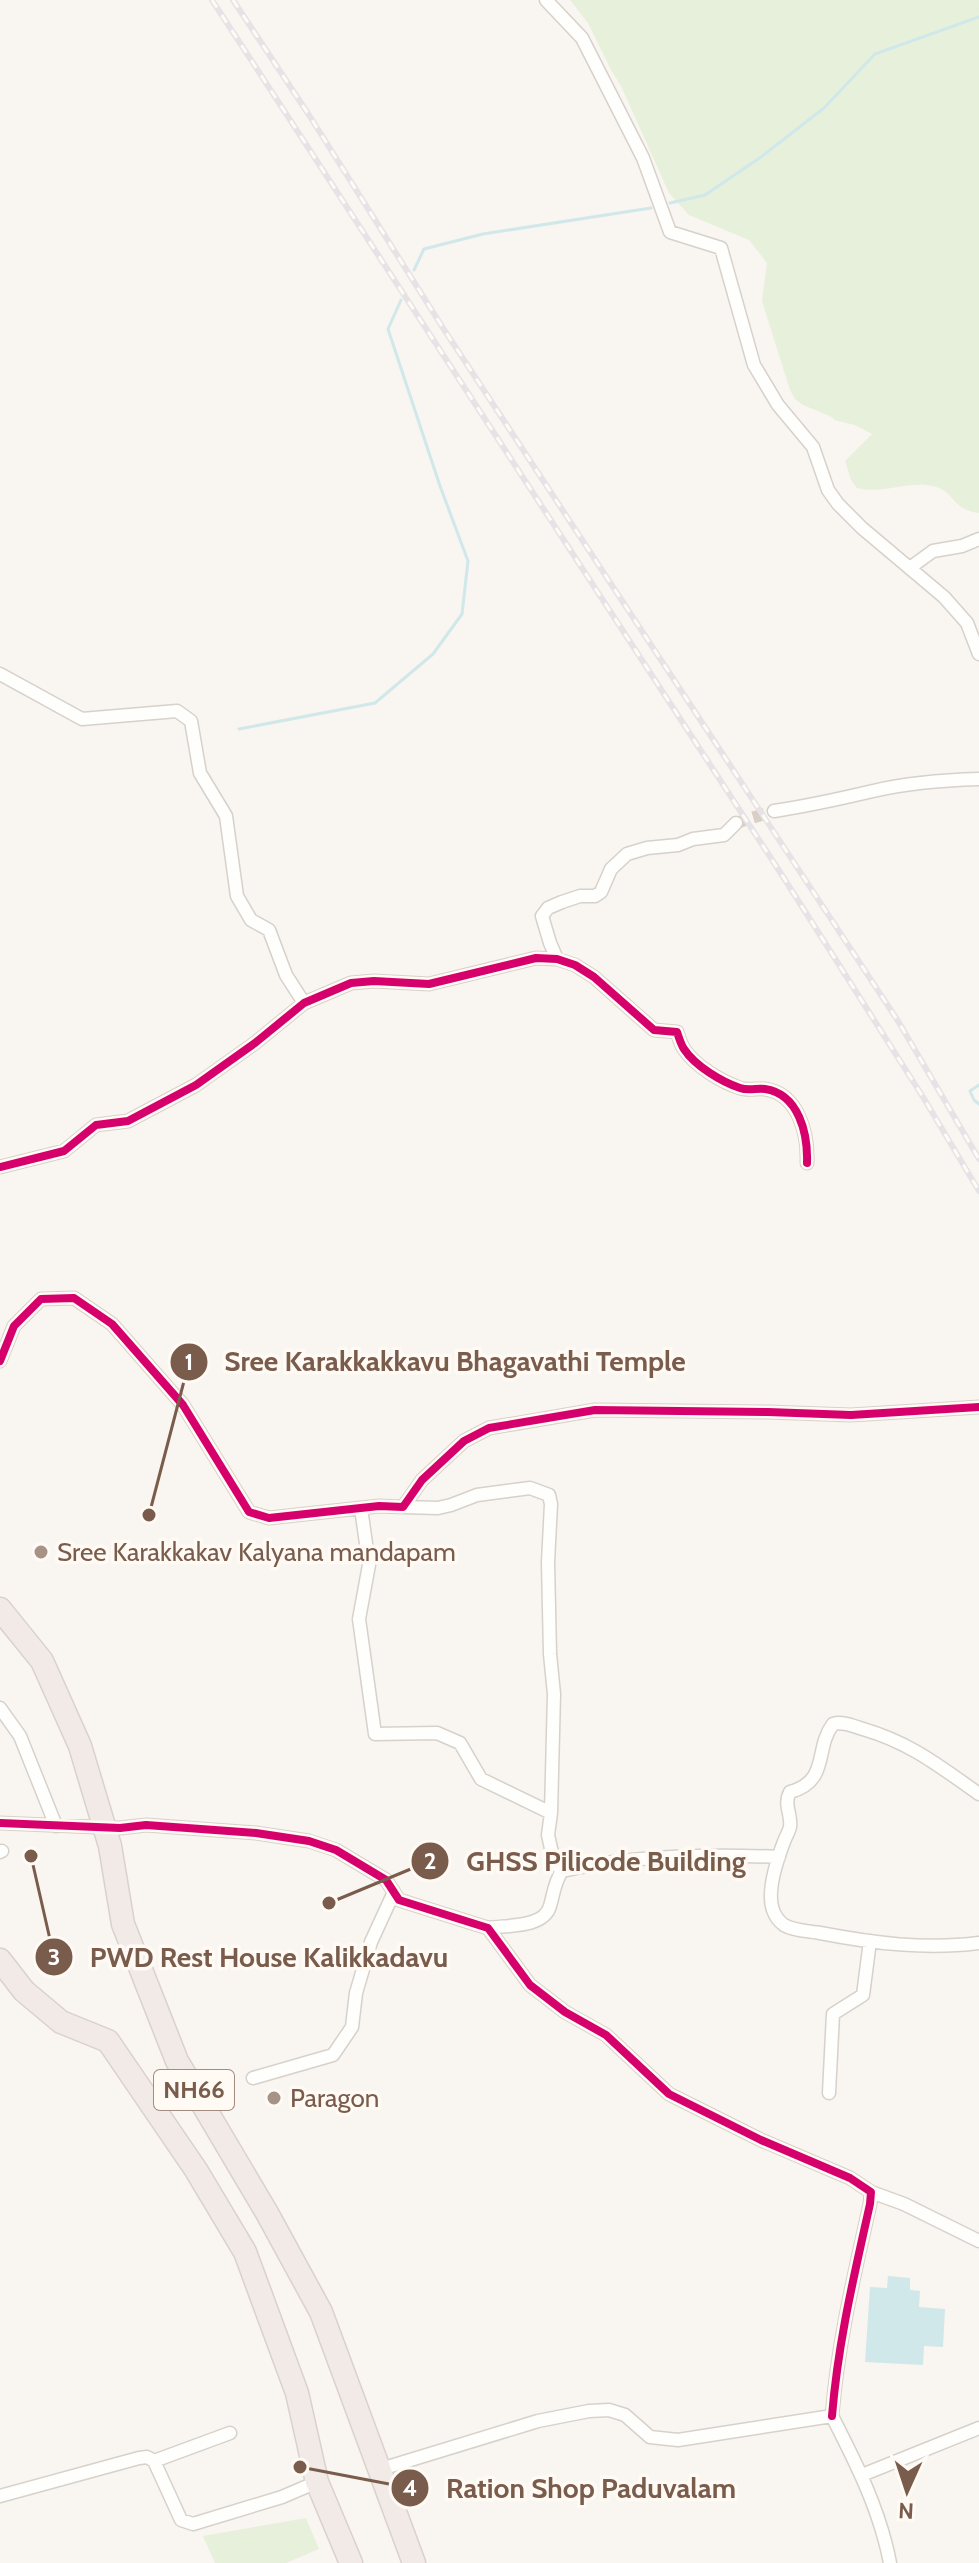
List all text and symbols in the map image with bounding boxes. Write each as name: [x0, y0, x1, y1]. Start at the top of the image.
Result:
callout: Sree Karakkakkavu Bhagavathi Temple: [169, 1336, 702, 1388]
text: Sree Karakkakkavu Bhagavathi Temple: [224, 1344, 686, 1378]
text: 1: [185, 1347, 193, 1376]
place label: Sree Karakkakav Kalyana mandapam: [57, 1536, 456, 1568]
marker: Sree Karakkakav Kalyana mandapam: [32, 1543, 50, 1561]
callout: GHSS Pilicode Building: [410, 1835, 762, 1887]
text: GHSS Pilicode Building: [466, 1844, 746, 1878]
text: 2: [424, 1846, 436, 1875]
callout: PWD Rest House Kalikkadavu: [34, 1931, 464, 1983]
text: PWD Rest House Kalikkadavu: [90, 1940, 448, 1974]
text: 3: [48, 1942, 60, 1971]
road number: NH66: [154, 2070, 234, 2110]
place label: Paragon: [290, 2082, 379, 2114]
marker: Paragon: [265, 2089, 283, 2107]
north arrow: [867, 2451, 947, 2531]
callout: Ration Shop Paduvalam: [390, 2462, 752, 2514]
text: Ration Shop Paduvalam: [446, 2471, 736, 2505]
text: 4: [403, 2473, 417, 2502]
text: N: [898, 2497, 914, 2524]

